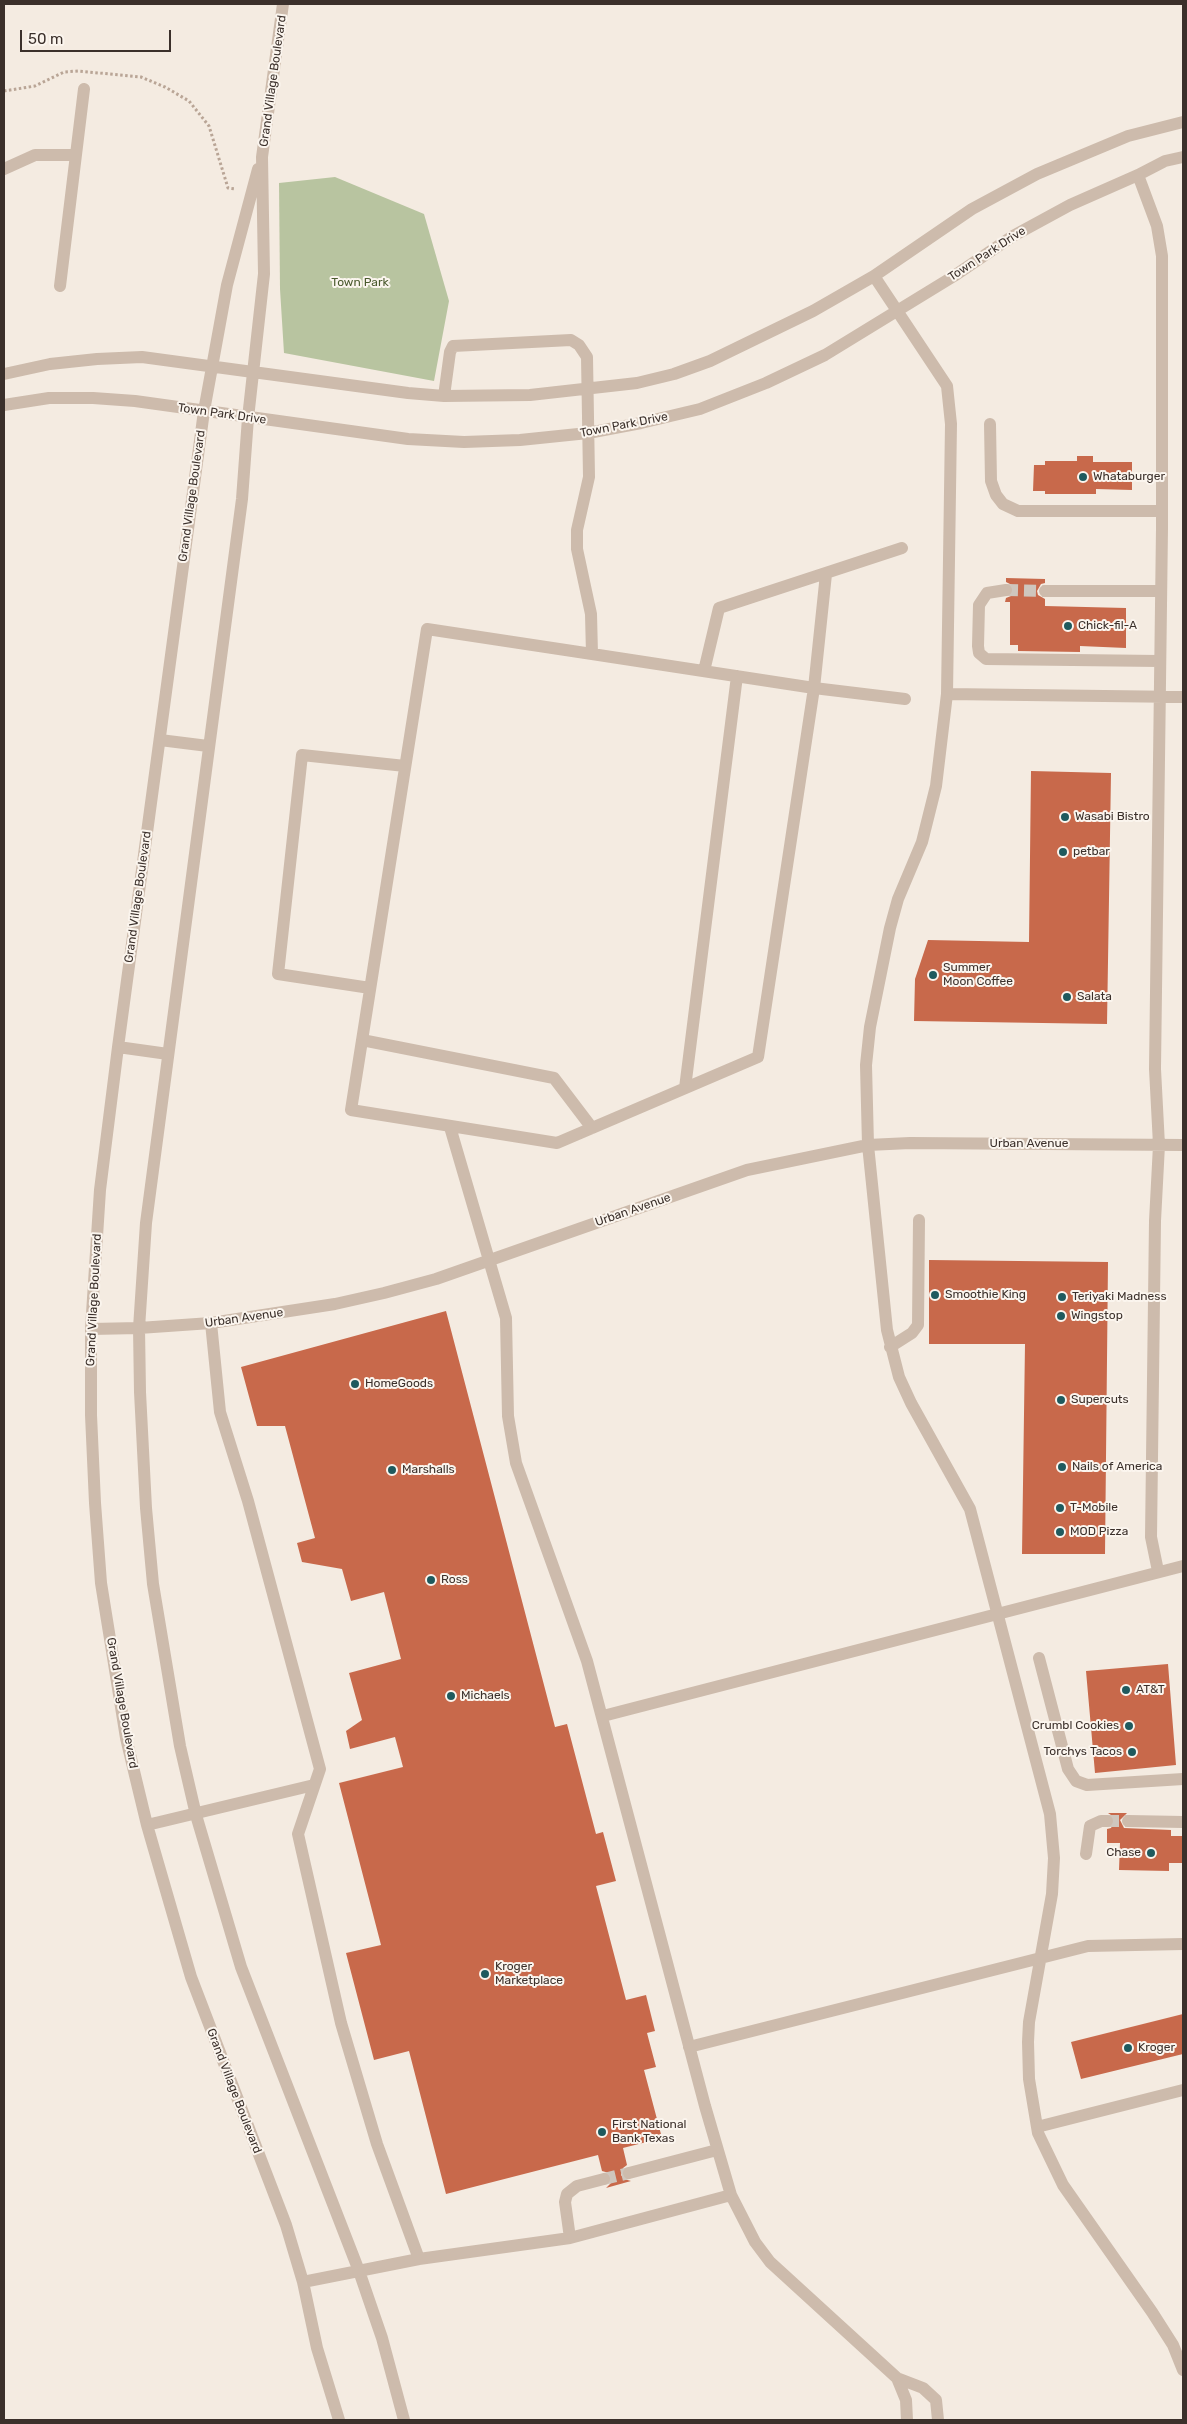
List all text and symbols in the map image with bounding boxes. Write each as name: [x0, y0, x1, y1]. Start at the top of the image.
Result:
street label: Grand Village Boulevard: [257, 14, 289, 148]
scale bar: [22, 20, 174, 52]
text: 50 m: [28, 30, 63, 48]
street label: Town Park Drive: [946, 224, 1028, 284]
park label: Town Park: [331, 276, 389, 290]
street label: Town Park Drive: [177, 401, 267, 427]
street label: Town Park Drive: [579, 409, 669, 441]
street label: Grand Village Boulevard: [176, 429, 208, 563]
place label: Whataburger: [1093, 470, 1165, 484]
marker: Whataburger: [1077, 471, 1089, 483]
place label: Chick-fil-A: [1078, 619, 1137, 633]
marker: Chick-fil-A: [1062, 620, 1074, 632]
place label: Wasabi Bistro: [1075, 810, 1150, 824]
marker: Wasabi Bistro: [1059, 811, 1071, 823]
street label: Grand Village Boulevard: [122, 830, 154, 964]
place label: petbar: [1073, 845, 1110, 859]
marker: petbar: [1057, 846, 1069, 858]
place label: Summer Moon Coffee: [943, 961, 1013, 989]
marker: Summer Moon Coffee: [927, 969, 939, 981]
place label: Salata: [1077, 990, 1112, 1004]
marker: Salata: [1061, 991, 1073, 1003]
street label: Urban Avenue: [990, 1137, 1068, 1151]
street label: Urban Avenue: [593, 1190, 673, 1230]
street label: Grand Village Boulevard: [83, 1233, 105, 1367]
place label: Smoothie King: [945, 1288, 1026, 1302]
marker: Smoothie King: [929, 1289, 941, 1301]
place label: Teriyaki Madness: [1072, 1290, 1167, 1304]
marker: Teriyaki Madness: [1056, 1291, 1068, 1303]
street label: Urban Avenue: [204, 1305, 284, 1331]
place label: Wingstop: [1071, 1309, 1123, 1323]
marker: Wingstop: [1055, 1310, 1067, 1322]
place label: HomeGoods: [365, 1377, 433, 1391]
marker: HomeGoods: [349, 1378, 361, 1390]
place label: Supercuts: [1071, 1393, 1129, 1407]
marker: Supercuts: [1055, 1394, 1067, 1406]
place label: Nails of America: [1072, 1460, 1162, 1474]
marker: Nails of America: [1056, 1461, 1068, 1473]
place label: Marshalls: [402, 1463, 455, 1477]
marker: Marshalls: [386, 1464, 398, 1476]
place label: T-Mobile: [1070, 1501, 1118, 1515]
marker: T-Mobile: [1054, 1502, 1066, 1514]
place label: MOD Pizza: [1070, 1525, 1128, 1539]
marker: MOD Pizza: [1054, 1526, 1066, 1538]
place label: Ross: [441, 1573, 468, 1587]
marker: Ross: [425, 1574, 437, 1586]
street label: Grand Village Boulevard: [103, 1636, 141, 1770]
place label: AT&T: [1136, 1683, 1165, 1697]
marker: AT&T: [1120, 1684, 1132, 1696]
place label: Michaels: [461, 1689, 510, 1703]
marker: Michaels: [445, 1690, 457, 1702]
place label: Crumbl Cookies: [1032, 1719, 1119, 1733]
marker: Crumbl Cookies: [1123, 1720, 1135, 1732]
place label: Torchys Tacos: [1044, 1745, 1122, 1759]
marker: Torchys Tacos: [1126, 1746, 1138, 1758]
place label: Chase: [1106, 1846, 1141, 1860]
marker: Chase: [1145, 1847, 1157, 1859]
place label: Kroger Marketplace: [495, 1960, 563, 1988]
marker: Kroger Marketplace: [479, 1968, 491, 1980]
street label: Grand Village Boulevard: [203, 2026, 265, 2156]
place label: Kroger: [1138, 2041, 1175, 2055]
marker: Kroger: [1122, 2042, 1134, 2054]
place label: First National Bank Texas: [612, 2118, 686, 2146]
marker: First National Bank Texas: [596, 2126, 608, 2138]

